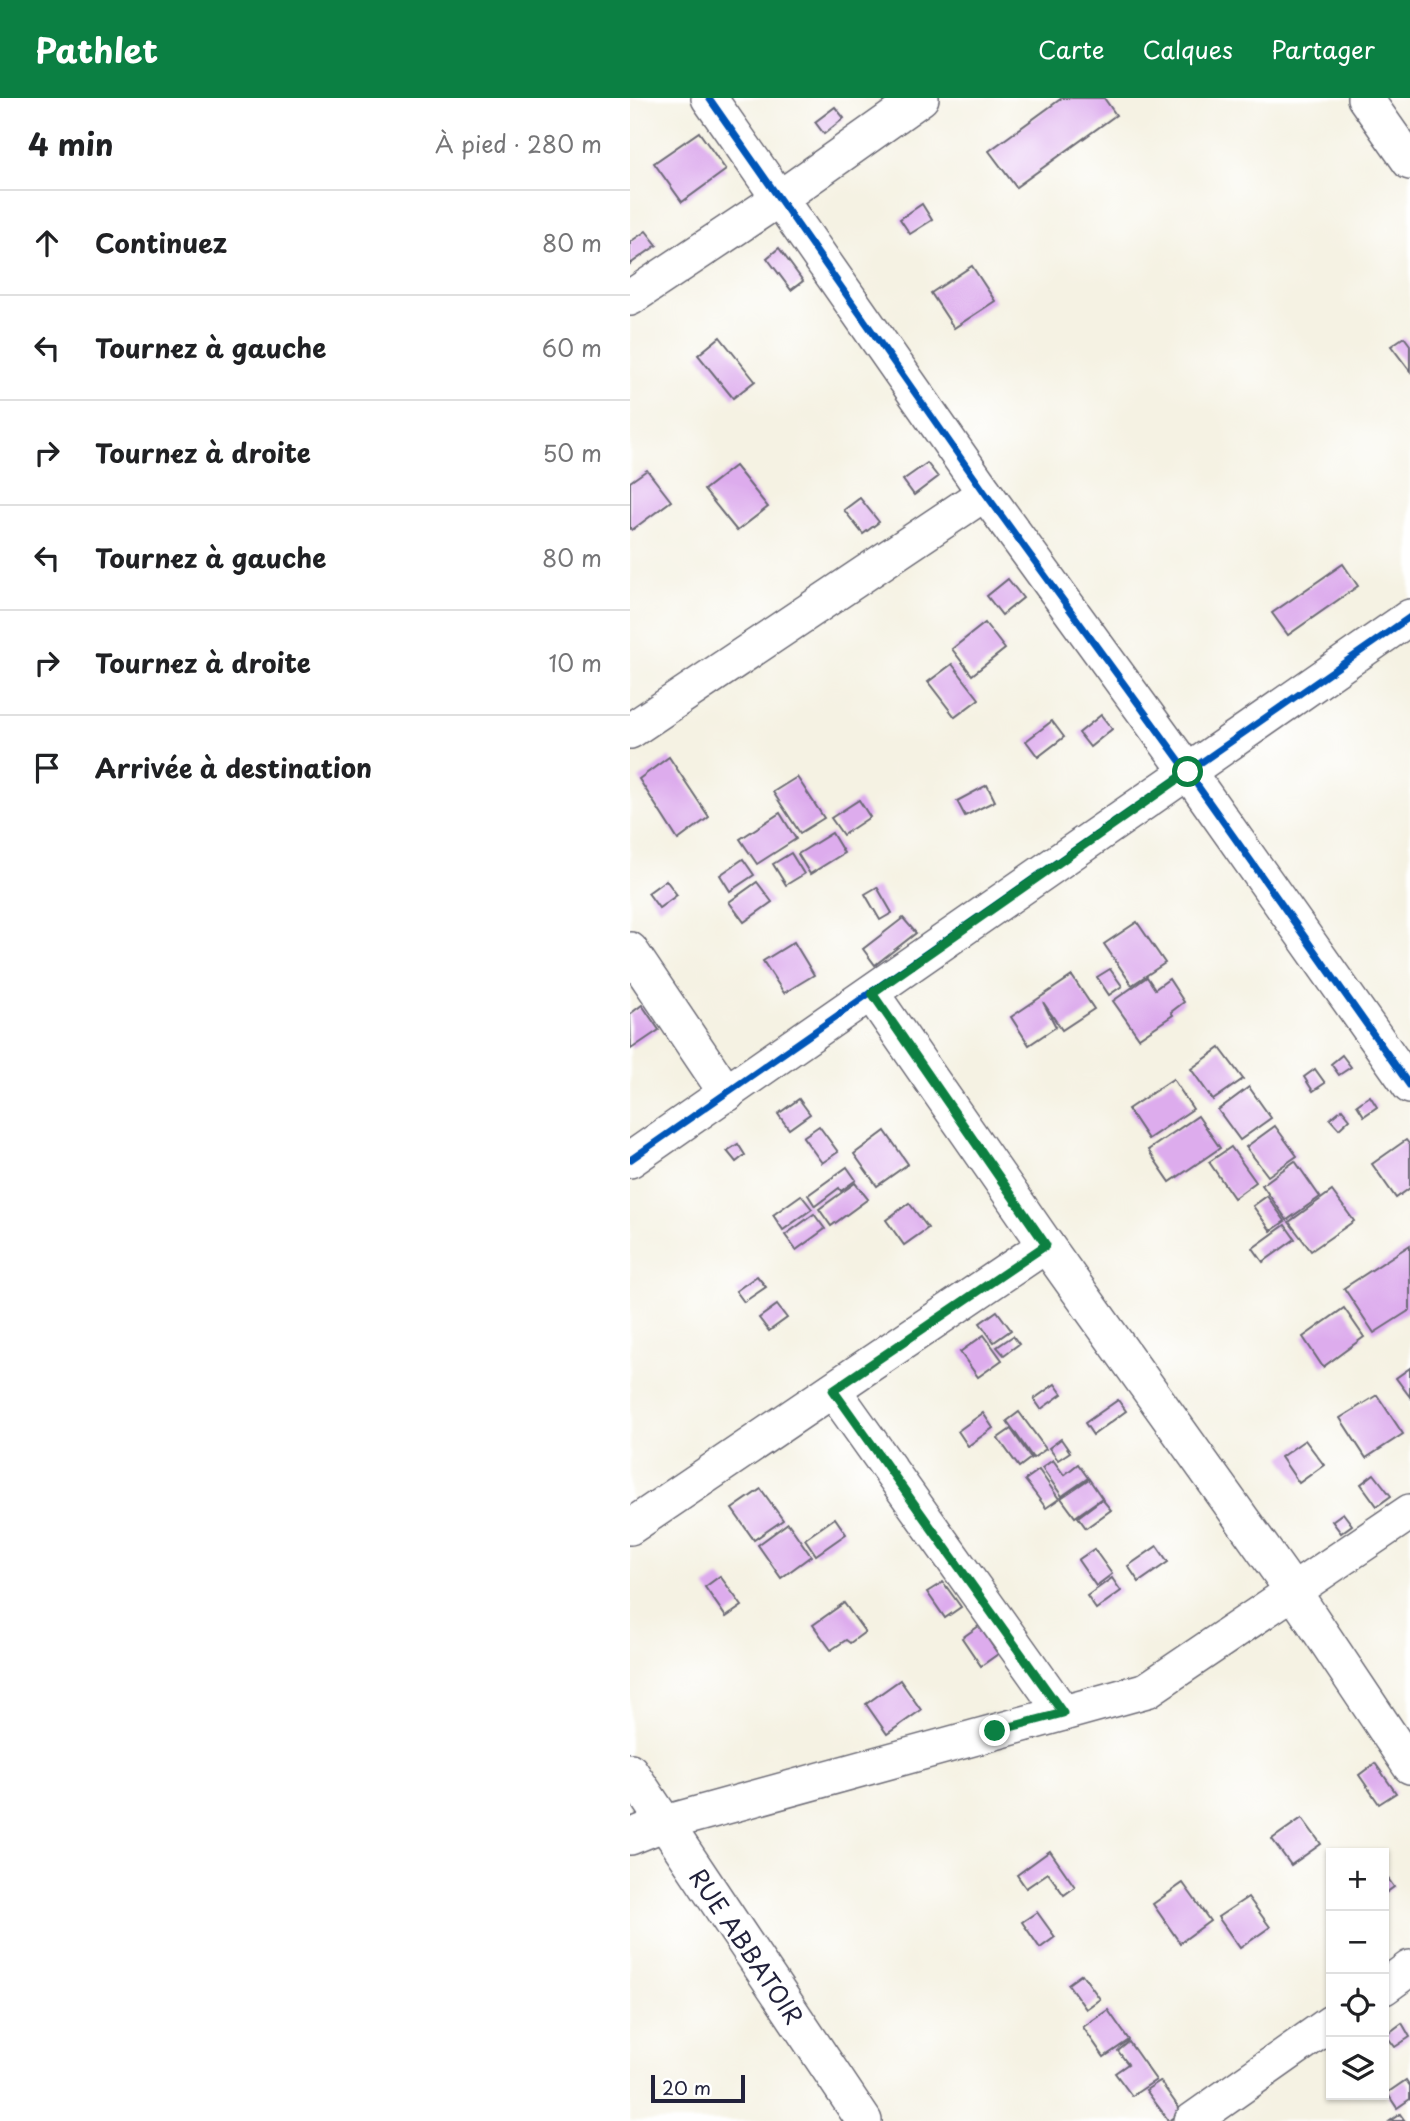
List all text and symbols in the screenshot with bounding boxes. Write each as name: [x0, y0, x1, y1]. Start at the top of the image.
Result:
text: Pathlet: [35, 24, 158, 74]
text: Carte: [1038, 31, 1104, 67]
text: Calques: [1142, 31, 1233, 67]
text: Partager: [1271, 31, 1375, 67]
text: 4 min: [28, 121, 114, 166]
text: À pied · 280 m: [435, 126, 602, 161]
text: Continuez: [95, 223, 227, 262]
icon: ahead: [28, 224, 66, 262]
text: 80 m: [542, 225, 602, 260]
text: Tournez à gauche: [95, 328, 326, 367]
icon: left: [28, 329, 66, 367]
text: 60 m: [542, 330, 602, 365]
text: Tournez à droite: [95, 433, 311, 472]
icon: right: [28, 434, 66, 472]
text: 50 m: [542, 435, 602, 470]
text: Tournez à gauche: [95, 538, 326, 577]
icon: left: [28, 539, 66, 577]
text: 80 m: [542, 540, 602, 575]
text: Tournez à droite: [95, 643, 311, 682]
icon: right: [28, 644, 66, 682]
text: 10 m: [548, 645, 602, 680]
text: Arrivée à destination: [95, 748, 372, 787]
icon: arrive: [28, 749, 66, 787]
route start: [1172, 756, 1203, 787]
route end: [979, 1715, 1010, 1746]
map controls: [1326, 1848, 1389, 2100]
button: +: [1326, 1848, 1389, 1911]
street label: RUE ABBATOIR: [681, 1861, 813, 2031]
button: −: [1326, 1911, 1389, 1974]
button: locate: [1326, 1974, 1389, 2037]
button: layers: [1326, 2037, 1389, 2100]
scale bar: [651, 2072, 746, 2104]
text: 20 m: [662, 2073, 711, 2101]

